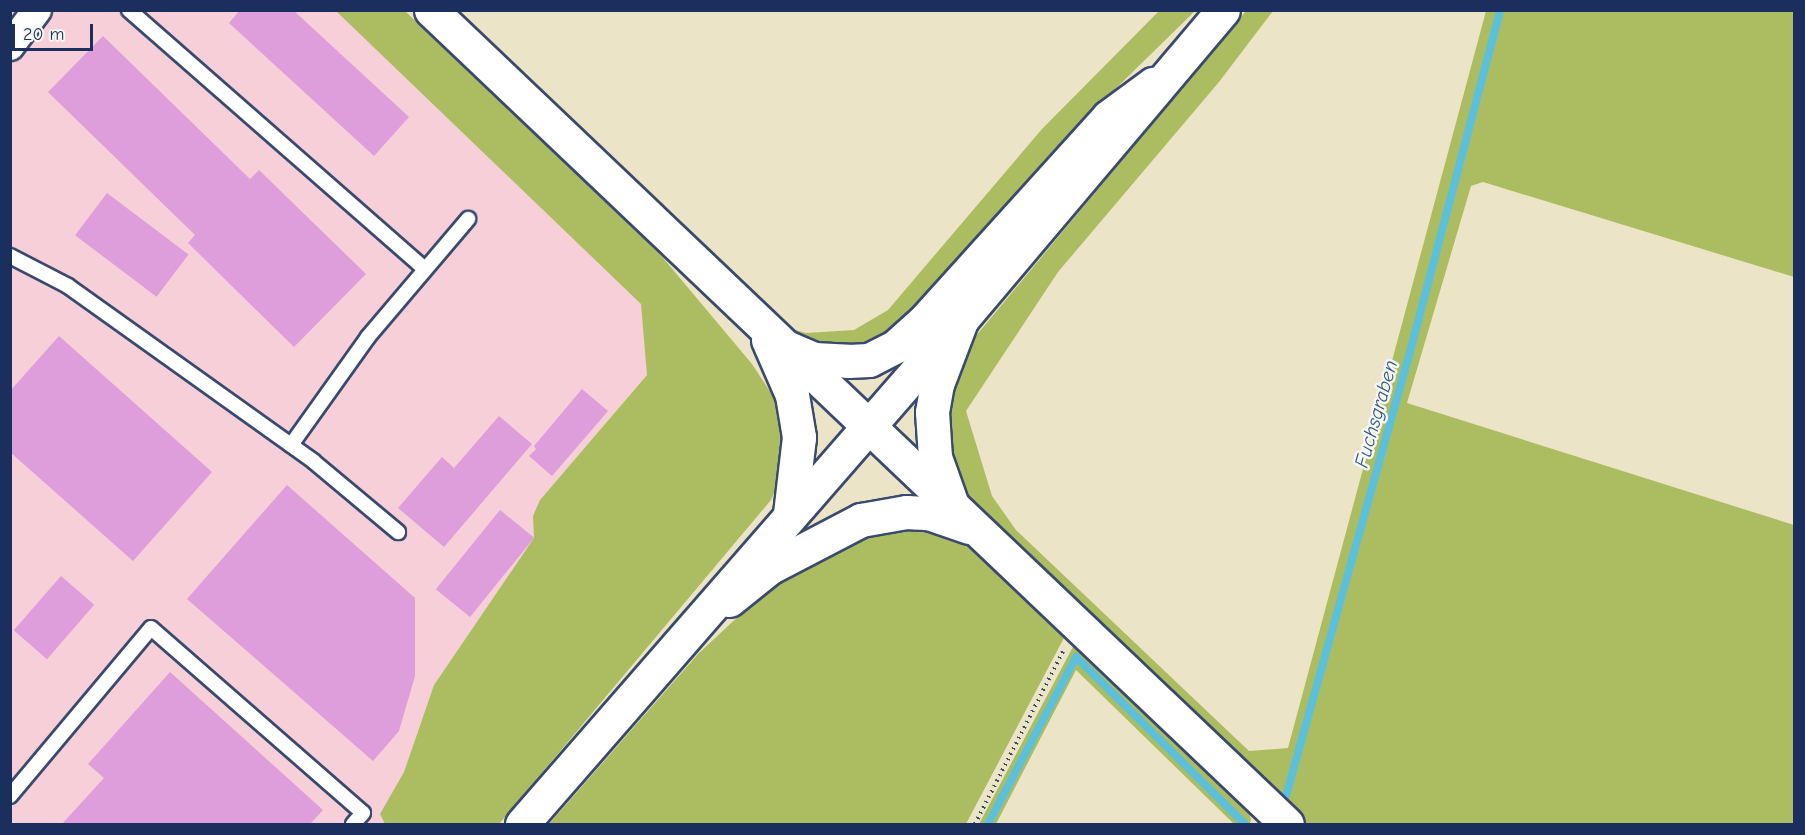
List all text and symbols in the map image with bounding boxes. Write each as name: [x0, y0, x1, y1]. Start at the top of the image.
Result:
scale bar: [15, 12, 96, 50]
text: 20 m: [23, 24, 64, 45]
water label: Fuchsgraben: [1349, 357, 1403, 471]

